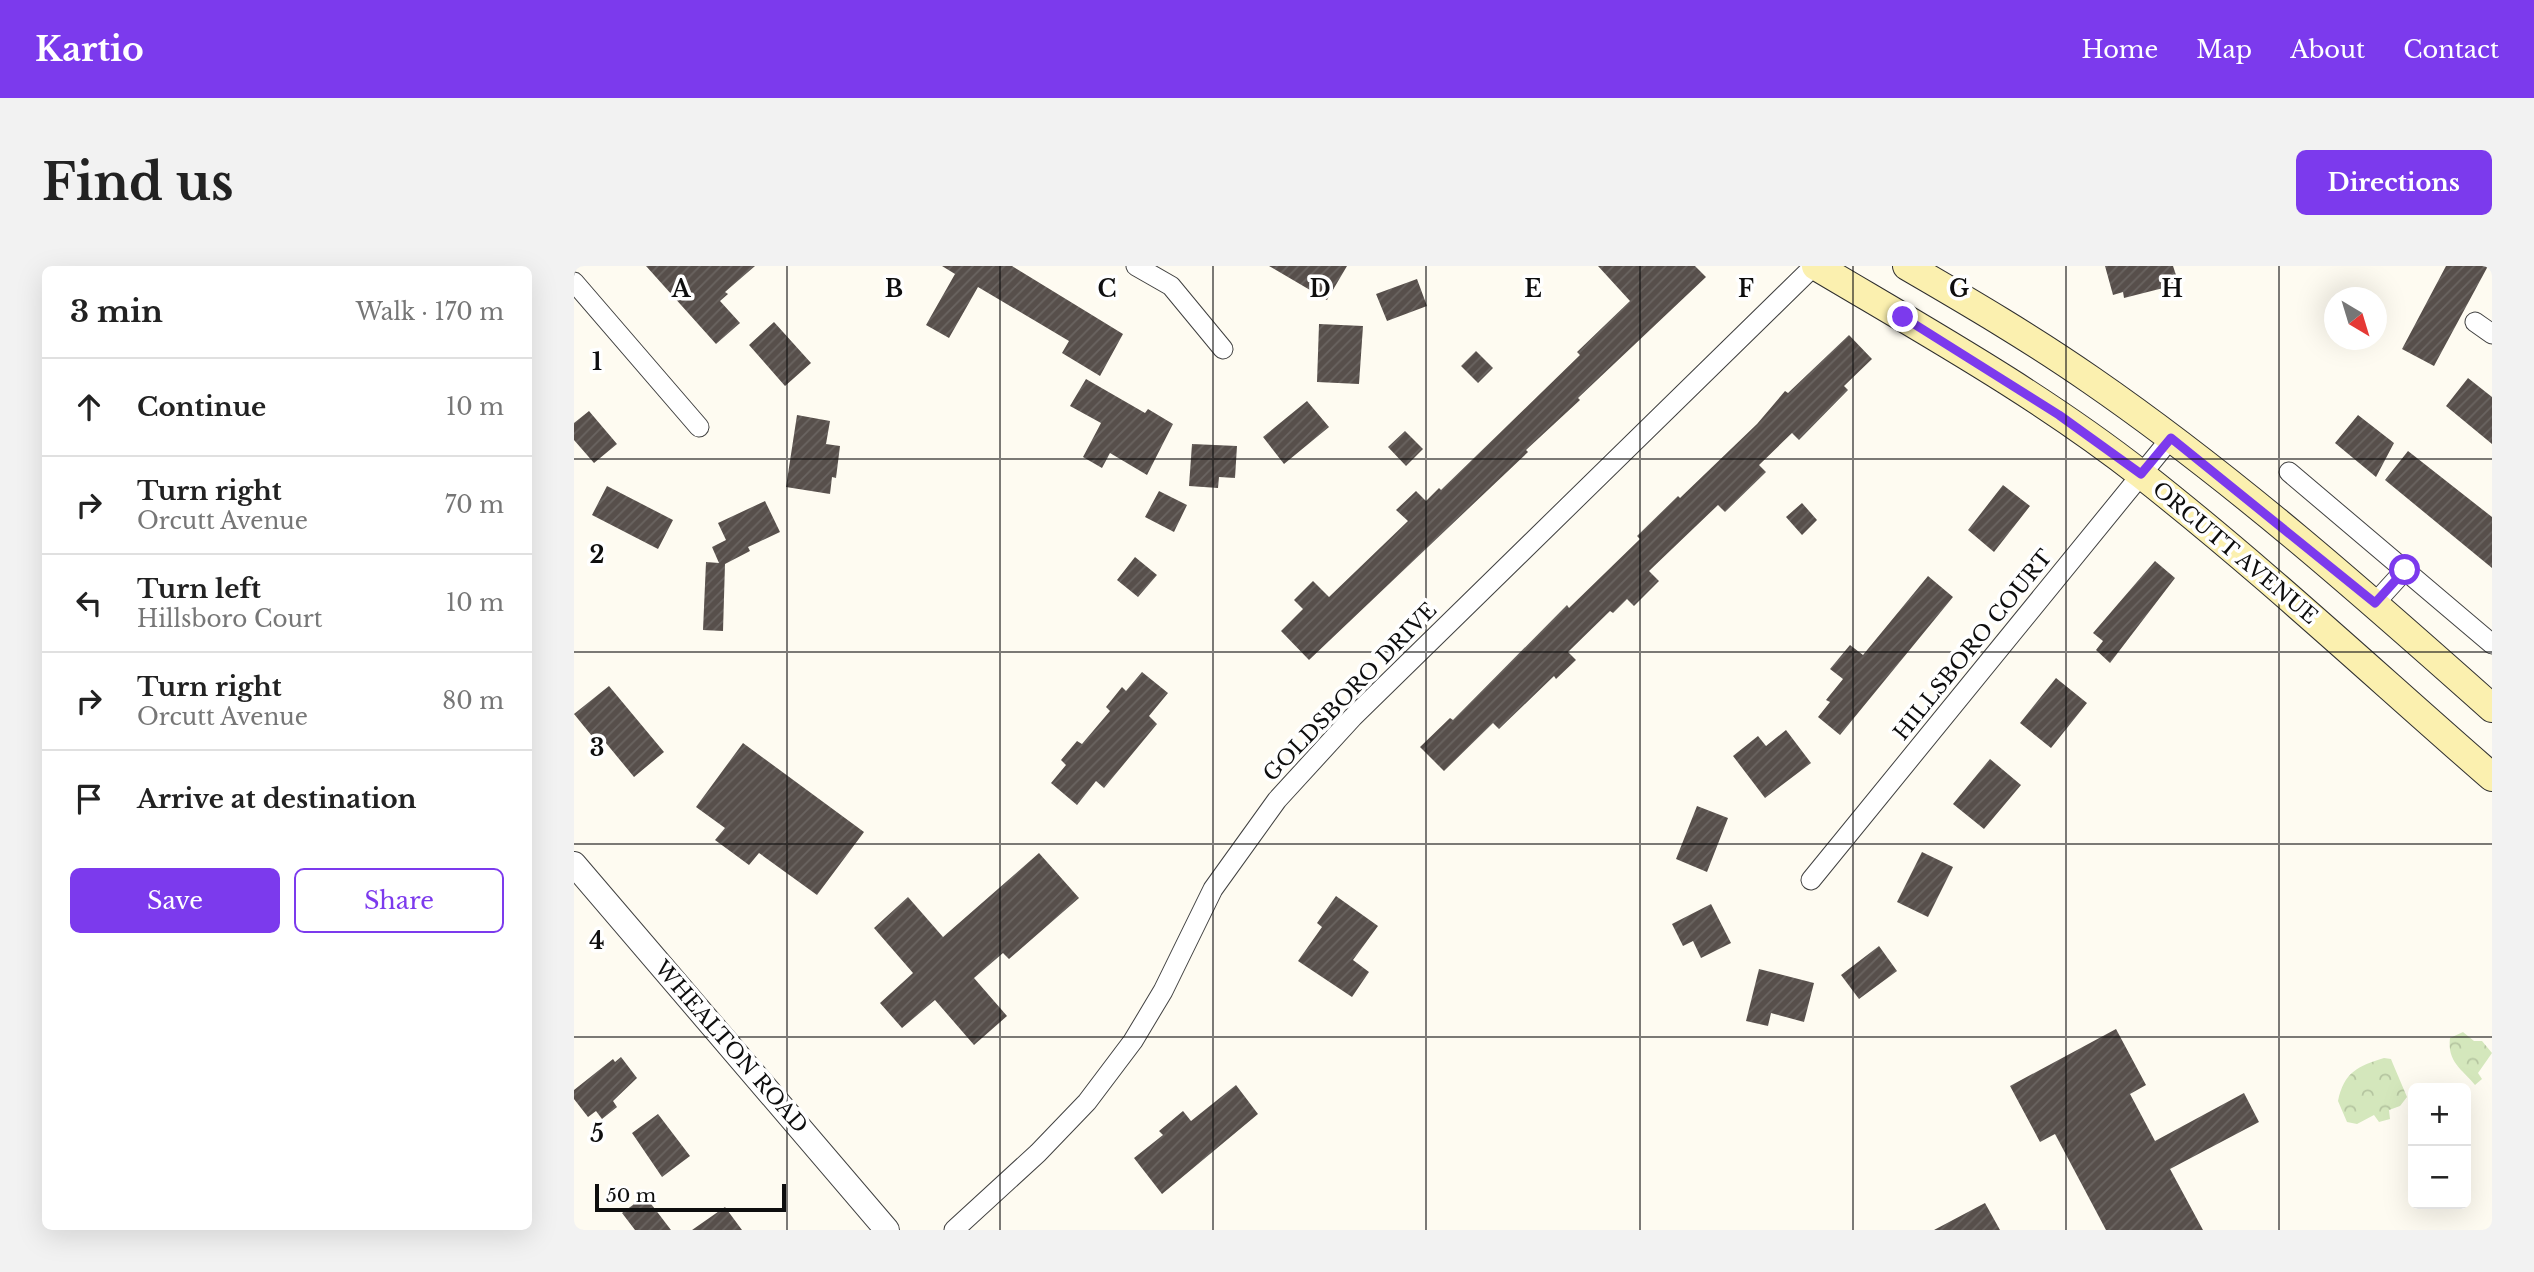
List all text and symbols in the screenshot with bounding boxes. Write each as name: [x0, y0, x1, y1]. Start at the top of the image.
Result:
text: Kartio: [35, 29, 144, 70]
text: Home: [2082, 35, 2158, 64]
text: Map: [2196, 35, 2252, 64]
text: About: [2290, 35, 2365, 64]
text: Contact: [2403, 35, 2499, 64]
button: Directions: [2296, 150, 2492, 215]
text: Find us: [42, 152, 234, 213]
text: A: [671, 275, 692, 303]
text: B: [885, 275, 903, 303]
text: C: [1098, 275, 1116, 303]
text: D: [1309, 275, 1331, 303]
text: E: [1524, 275, 1542, 303]
text: F: [1738, 275, 1754, 303]
text: G: [1949, 275, 1969, 303]
text: H: [2161, 275, 2183, 303]
north arrow: [2324, 287, 2387, 350]
text: 3 min: [70, 293, 163, 330]
text: Walk · 170 m: [356, 298, 504, 326]
route end: [1887, 301, 1918, 332]
text: 1: [592, 348, 602, 376]
icon: ahead: [70, 388, 108, 426]
text: Continue: [137, 391, 266, 423]
text: 10 m: [446, 393, 504, 421]
text: Turn right: [137, 475, 282, 507]
street label: ORCUTT AVENUE: [2147, 476, 2323, 630]
icon: right: [70, 486, 108, 524]
text: 70 m: [445, 491, 504, 519]
text: Orcutt Avenue: [137, 507, 308, 535]
text: 2: [590, 541, 604, 569]
street label: HILLSBORO COURT: [1888, 544, 2058, 745]
route start: [2389, 554, 2420, 585]
text: Turn left: [137, 573, 261, 605]
icon: left: [70, 584, 108, 622]
text: 10 m: [446, 589, 504, 617]
street label: GOLDSBORO DRIVE: [1258, 597, 1442, 787]
text: Hillsboro Court: [137, 605, 323, 633]
text: Turn right: [137, 671, 282, 703]
icon: right: [70, 682, 108, 720]
text: 80 m: [442, 687, 504, 715]
text: Orcutt Avenue: [137, 703, 308, 731]
text: 3: [590, 734, 604, 762]
icon: arrive: [70, 780, 108, 818]
text: Arrive at destination: [137, 783, 417, 815]
button: Save: [70, 868, 280, 933]
button: Share: [294, 868, 504, 933]
text: 4: [589, 927, 605, 955]
street label: WHEALTON ROAD: [648, 955, 813, 1139]
map controls: [2408, 1083, 2471, 1209]
button: +: [2408, 1083, 2471, 1146]
text: 5: [590, 1120, 604, 1148]
button: −: [2408, 1146, 2471, 1209]
scale bar: [595, 1181, 786, 1213]
text: 50 m: [606, 1184, 656, 1207]

